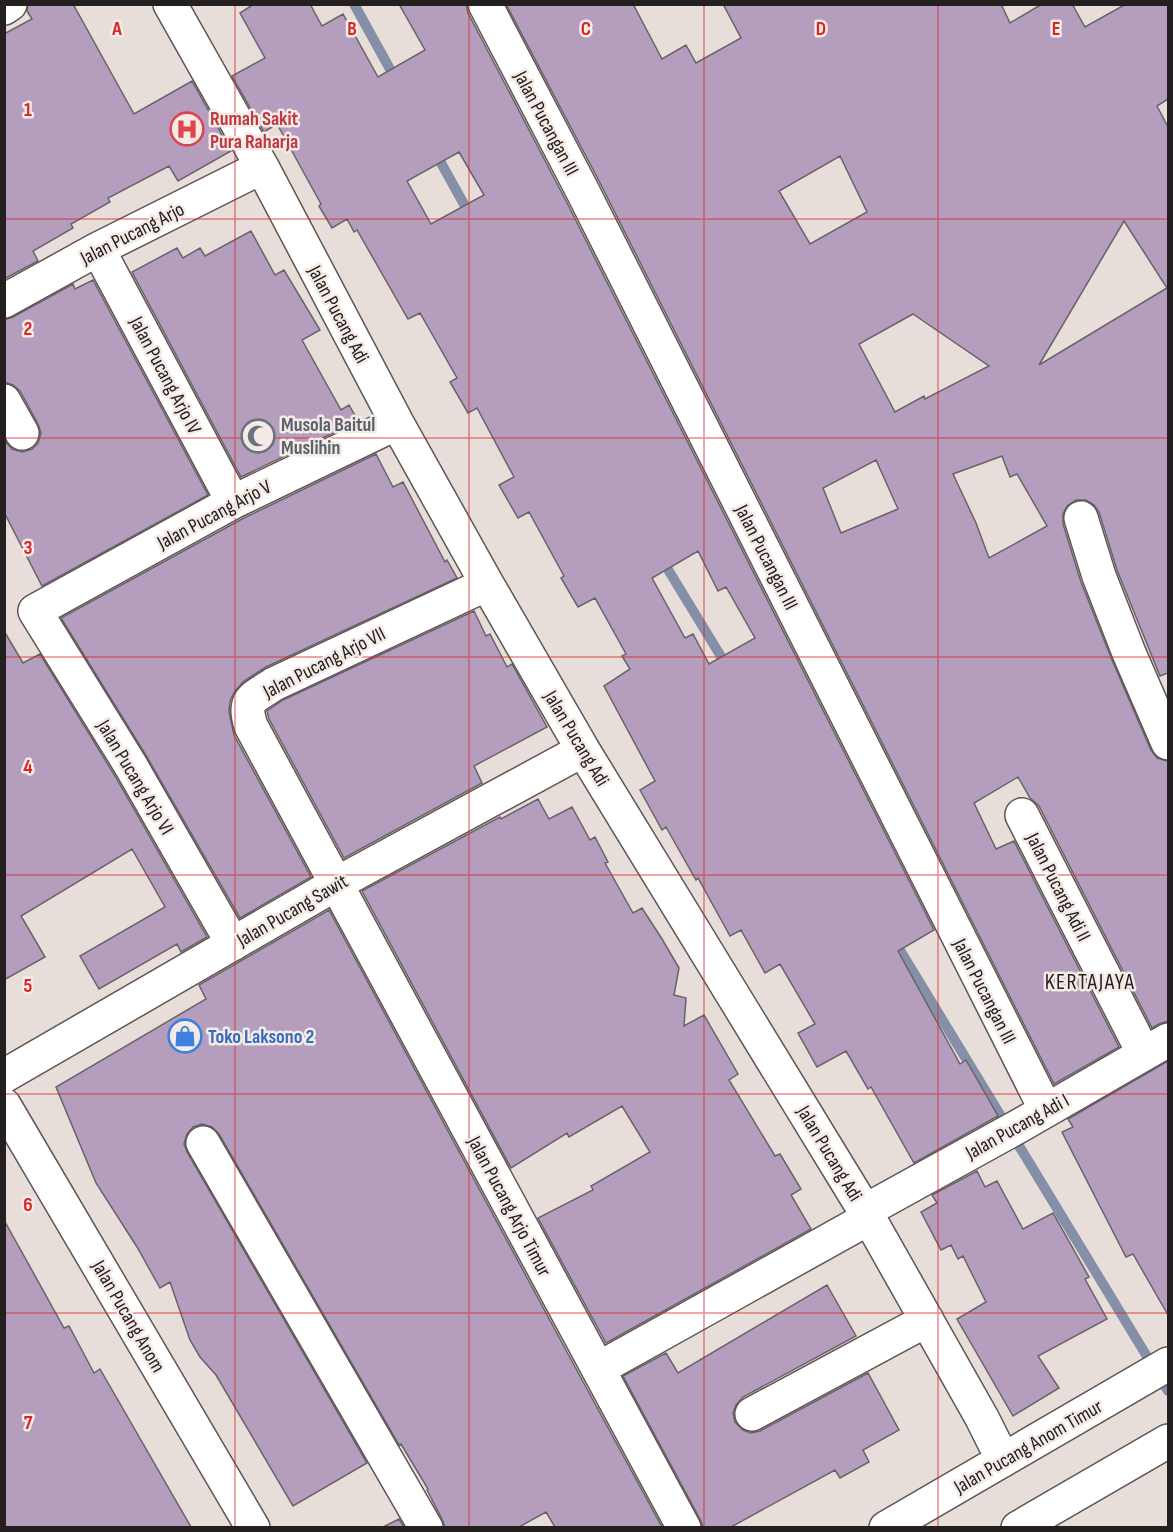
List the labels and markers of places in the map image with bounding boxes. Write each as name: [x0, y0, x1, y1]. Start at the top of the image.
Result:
place label: Rumah Sakit Pura Raharja: [210, 107, 299, 154]
hospital icon: Rumah Sakit Pura Raharja: [169, 111, 205, 147]
place label: Musola Baitul Muslihin: [281, 413, 375, 460]
mosque icon: Musola Baitul Muslihin: [240, 418, 276, 454]
shop icon: Toko Laksono 2: [167, 1018, 203, 1054]
place label: Toko Laksono 2: [208, 1025, 314, 1049]

